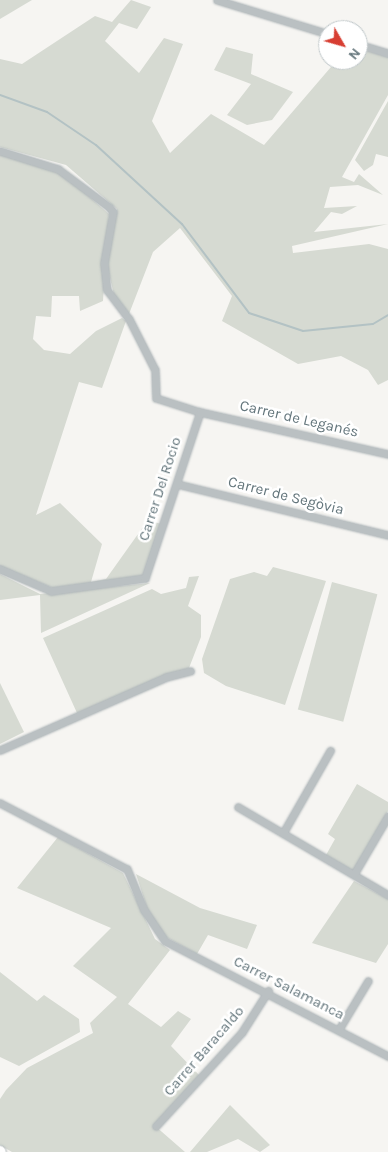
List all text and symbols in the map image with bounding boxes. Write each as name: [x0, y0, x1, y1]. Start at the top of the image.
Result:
north arrow: [318, 20, 368, 70]
text: N: [345, 45, 364, 63]
street label: Carrer de Leganés: [238, 397, 360, 441]
street label: Carrer Del Rocio: [135, 435, 185, 543]
street label: Carrer de Segòvia: [226, 473, 346, 519]
street label: Carrer Salamanca: [231, 952, 347, 1024]
street label: Carrer Baracaldo: [160, 1002, 248, 1100]

